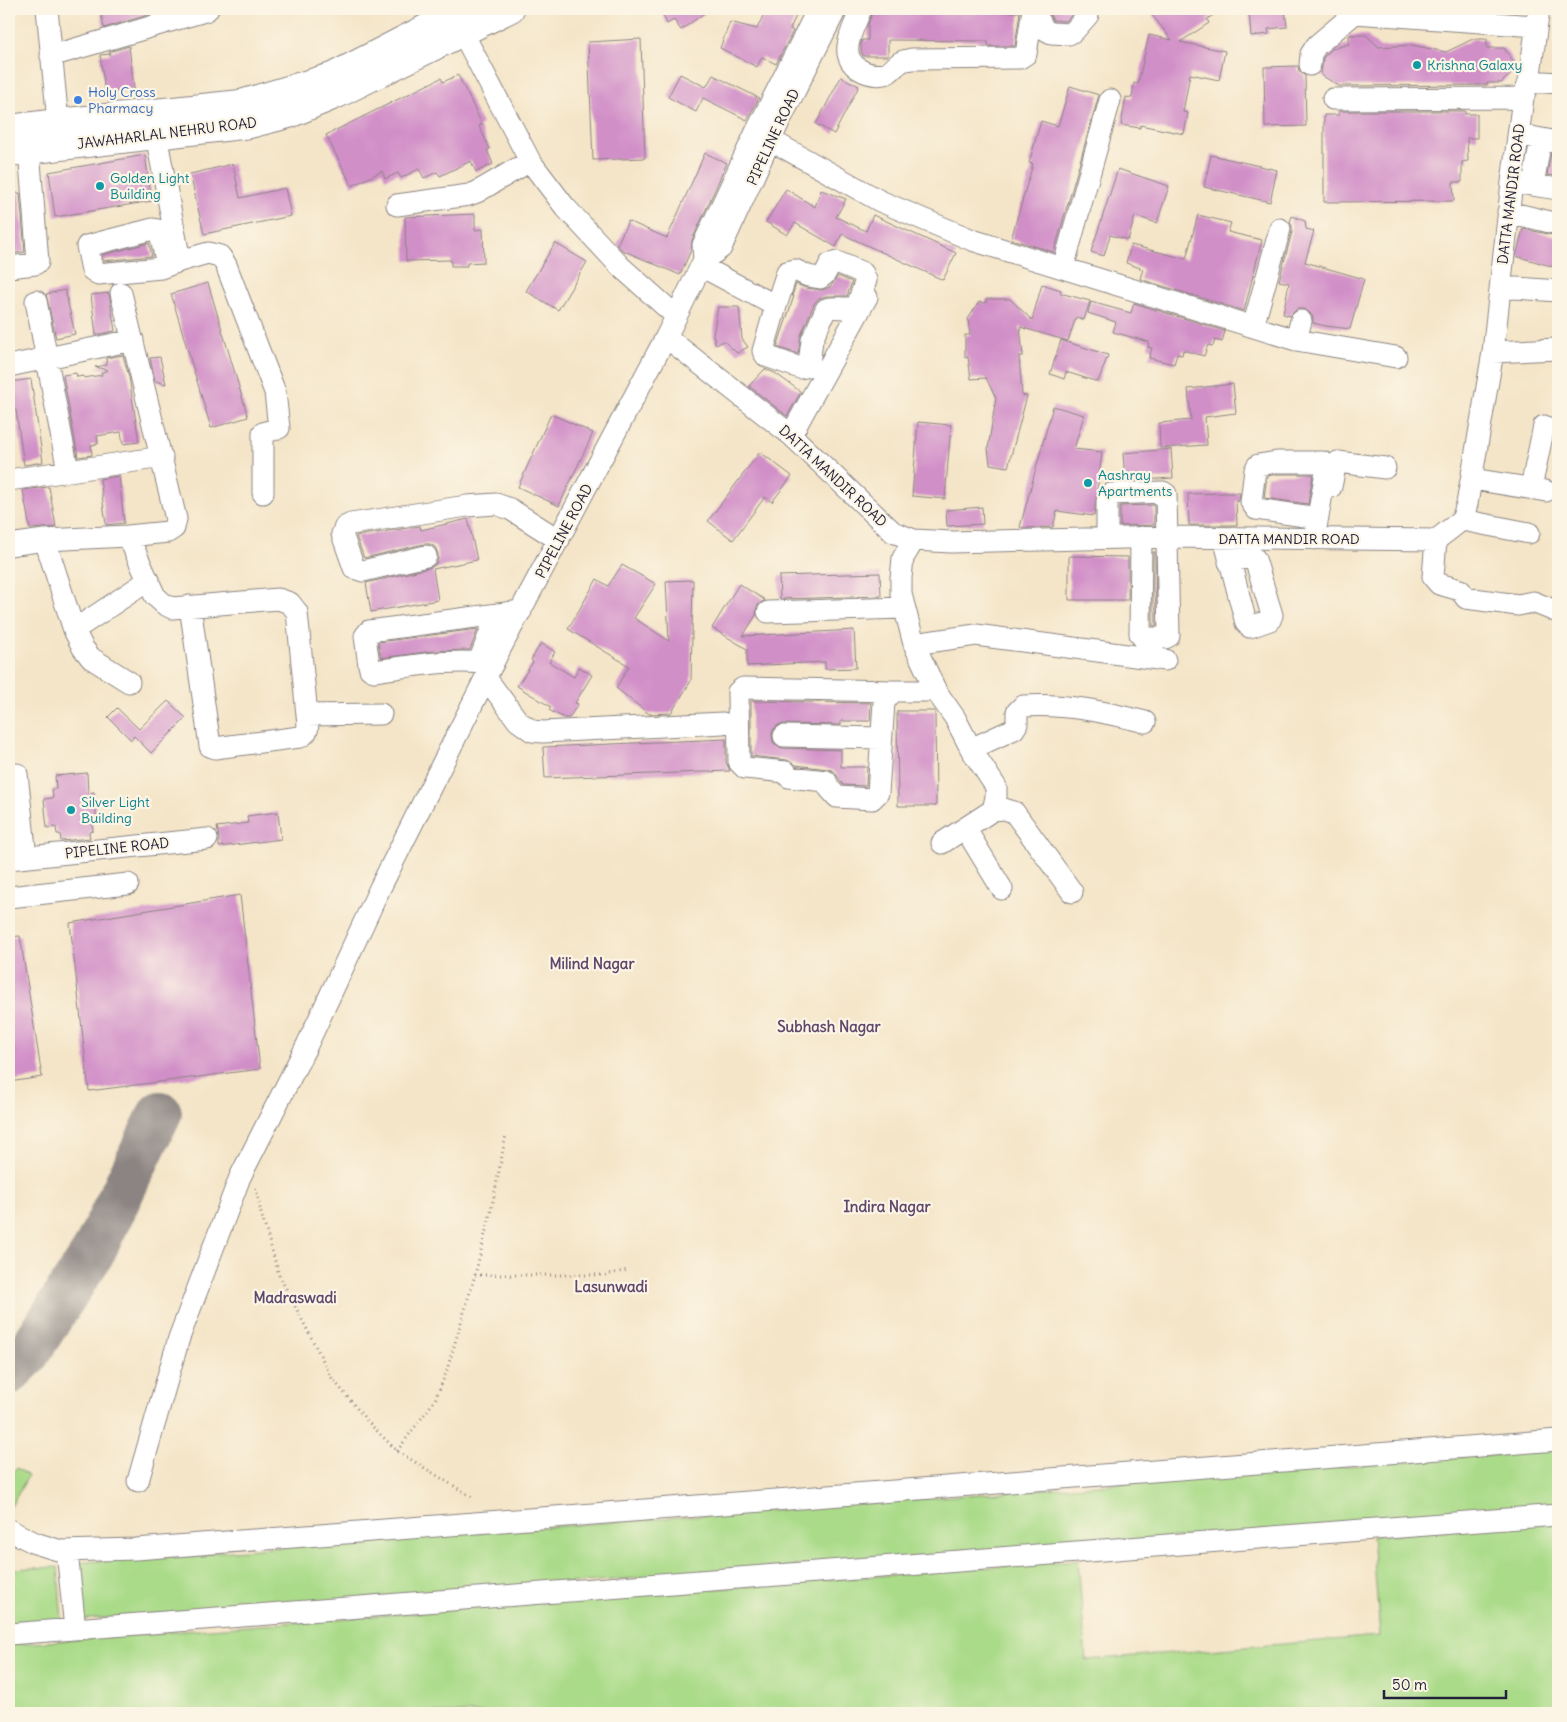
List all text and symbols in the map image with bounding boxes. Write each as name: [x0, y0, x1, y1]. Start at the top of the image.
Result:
place label: Krishna Galaxy: [1427, 56, 1522, 74]
marker: Krishna Galaxy: [1411, 59, 1423, 71]
place label: Holy Cross Pharmacy: [88, 83, 156, 117]
street label: PIPELINE ROAD: [743, 86, 803, 188]
marker: Holy Cross Pharmacy: [72, 94, 84, 106]
street label: JAWAHARLAL NEHRU ROAD: [76, 113, 258, 153]
street label: DATTA MANDIR ROAD: [1493, 123, 1529, 265]
place label: Golden Light Building: [110, 169, 190, 203]
marker: Golden Light Building: [94, 180, 106, 192]
street label: DATTA MANDIR ROAD: [775, 421, 891, 531]
place label: Aashray Apartments: [1098, 466, 1172, 500]
marker: Aashray Apartments: [1082, 477, 1094, 489]
street label: PIPELINE ROAD: [531, 481, 597, 581]
street label: DATTA MANDIR ROAD: [1218, 530, 1360, 548]
place label: Silver Light Building: [81, 793, 150, 827]
marker: Silver Light Building: [65, 804, 77, 816]
street label: PIPELINE ROAD: [64, 834, 170, 862]
district label: Milind Nagar: [549, 954, 635, 974]
district label: Subhash Nagar: [777, 1017, 882, 1037]
district label: Indira Nagar: [843, 1197, 931, 1217]
district label: Lasunwadi: [574, 1277, 648, 1296]
district label: Madraswadi: [253, 1288, 337, 1307]
scale bar: [1384, 1667, 1507, 1699]
text: 50 m: [1392, 1675, 1427, 1694]

